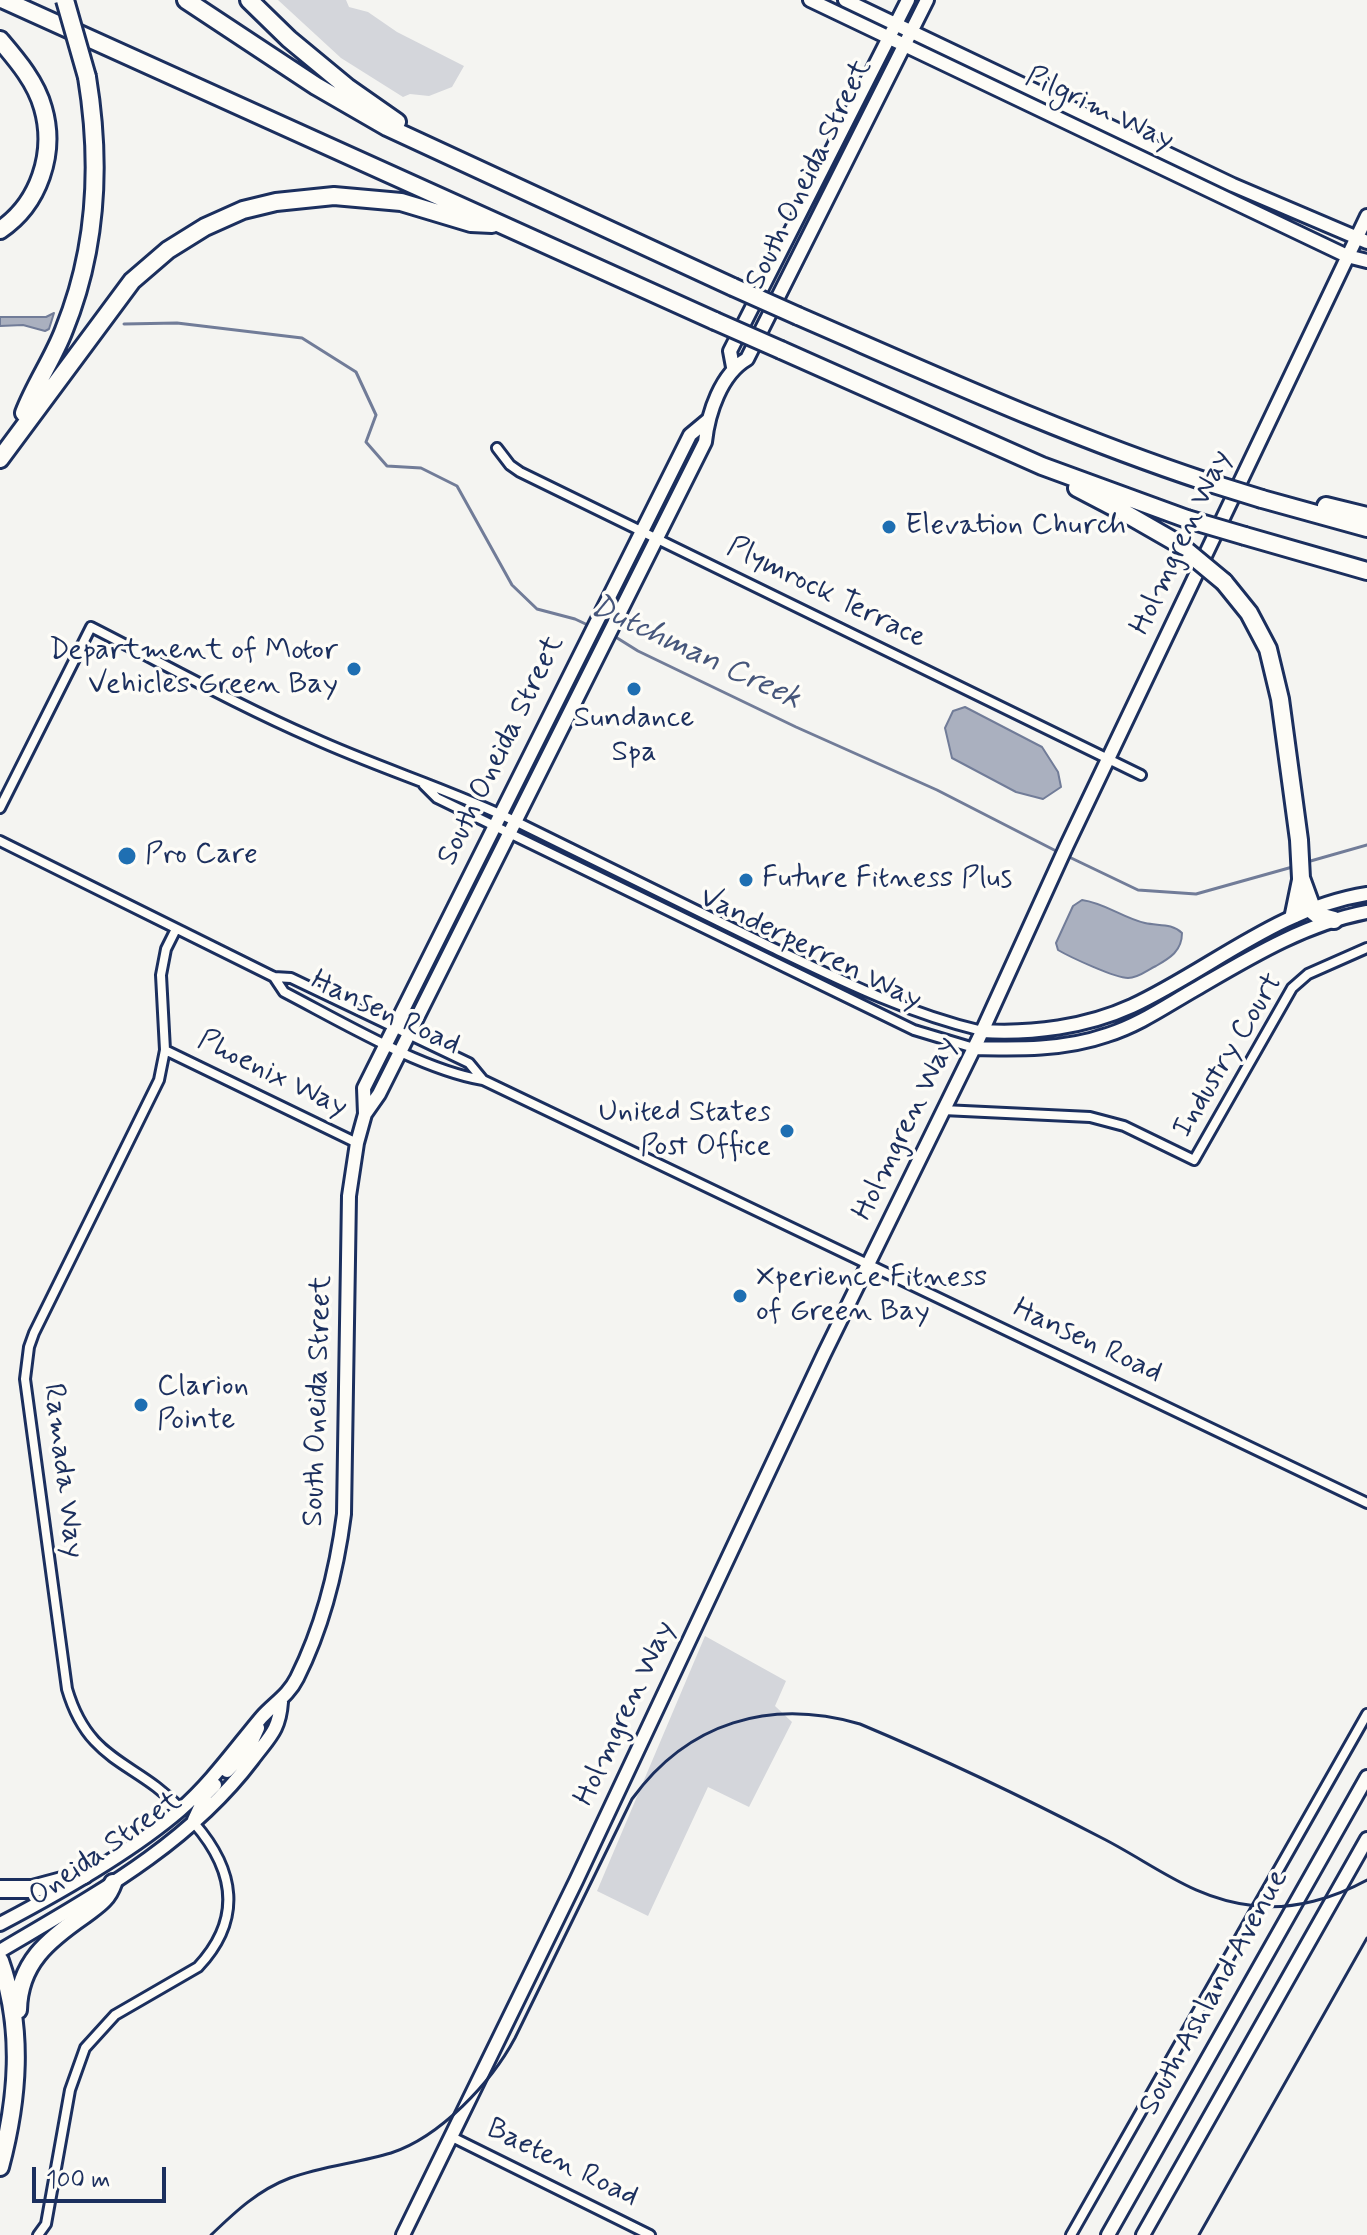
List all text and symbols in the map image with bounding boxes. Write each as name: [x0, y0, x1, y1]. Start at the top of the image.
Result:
street label: South Oneida Street: [739, 54, 881, 296]
street label: Pilgrim Way: [1019, 60, 1179, 160]
street label: Holmgren Way: [1123, 445, 1241, 641]
place label: Elevation Church: [905, 509, 1126, 545]
marker: Elevation Church: [880, 518, 898, 536]
street label: Plymrock Terrace: [720, 530, 932, 658]
water label: Dutchman Creek: [583, 588, 807, 720]
street label: South Oneida Street: [431, 630, 573, 872]
place label: Department of Motor Vehicles Green Bay: [49, 634, 338, 704]
marker: Department of Motor Vehicles Green Bay: [345, 660, 363, 678]
marker: Sundance Spa: [625, 680, 643, 698]
place label: Sundance Spa: [574, 702, 694, 772]
place label: Pro Care: [145, 838, 258, 874]
marker: Pro Care: [116, 845, 138, 867]
place label: Future Fitness Plus: [762, 862, 1012, 898]
marker: Future Fitness Plus: [737, 871, 755, 889]
street label: Vanderperren Way: [693, 881, 927, 1019]
street label: Hansen Road: [305, 964, 465, 1064]
street label: Industry Court: [1166, 967, 1292, 1145]
street label: Phoenix Way: [191, 1023, 353, 1127]
street label: Holmgren Way: [846, 1031, 966, 1227]
place label: United States Post Office: [599, 1096, 771, 1166]
marker: United States Post Office: [778, 1122, 796, 1140]
place label: Xperience Fitness of Green Bay: [756, 1261, 987, 1332]
street label: South Oneida Street: [297, 1275, 341, 1527]
marker: Xperience Fitness of Green Bay: [731, 1287, 749, 1305]
street label: Hansen Road: [1007, 1292, 1167, 1392]
place label: Clarion Pointe: [157, 1370, 249, 1440]
street label: Ramada Way: [33, 1382, 91, 1560]
marker: Clarion Pointe: [132, 1396, 150, 1414]
street label: Holmgren Way: [567, 1616, 685, 1812]
street label: Oneida Street: [23, 1784, 189, 1916]
street label: South Ashland Avenue: [1132, 1864, 1298, 2122]
street label: Baeten Road: [480, 2112, 644, 2216]
scale bar: [36, 2151, 170, 2201]
text: 100 m: [46, 2165, 110, 2196]

